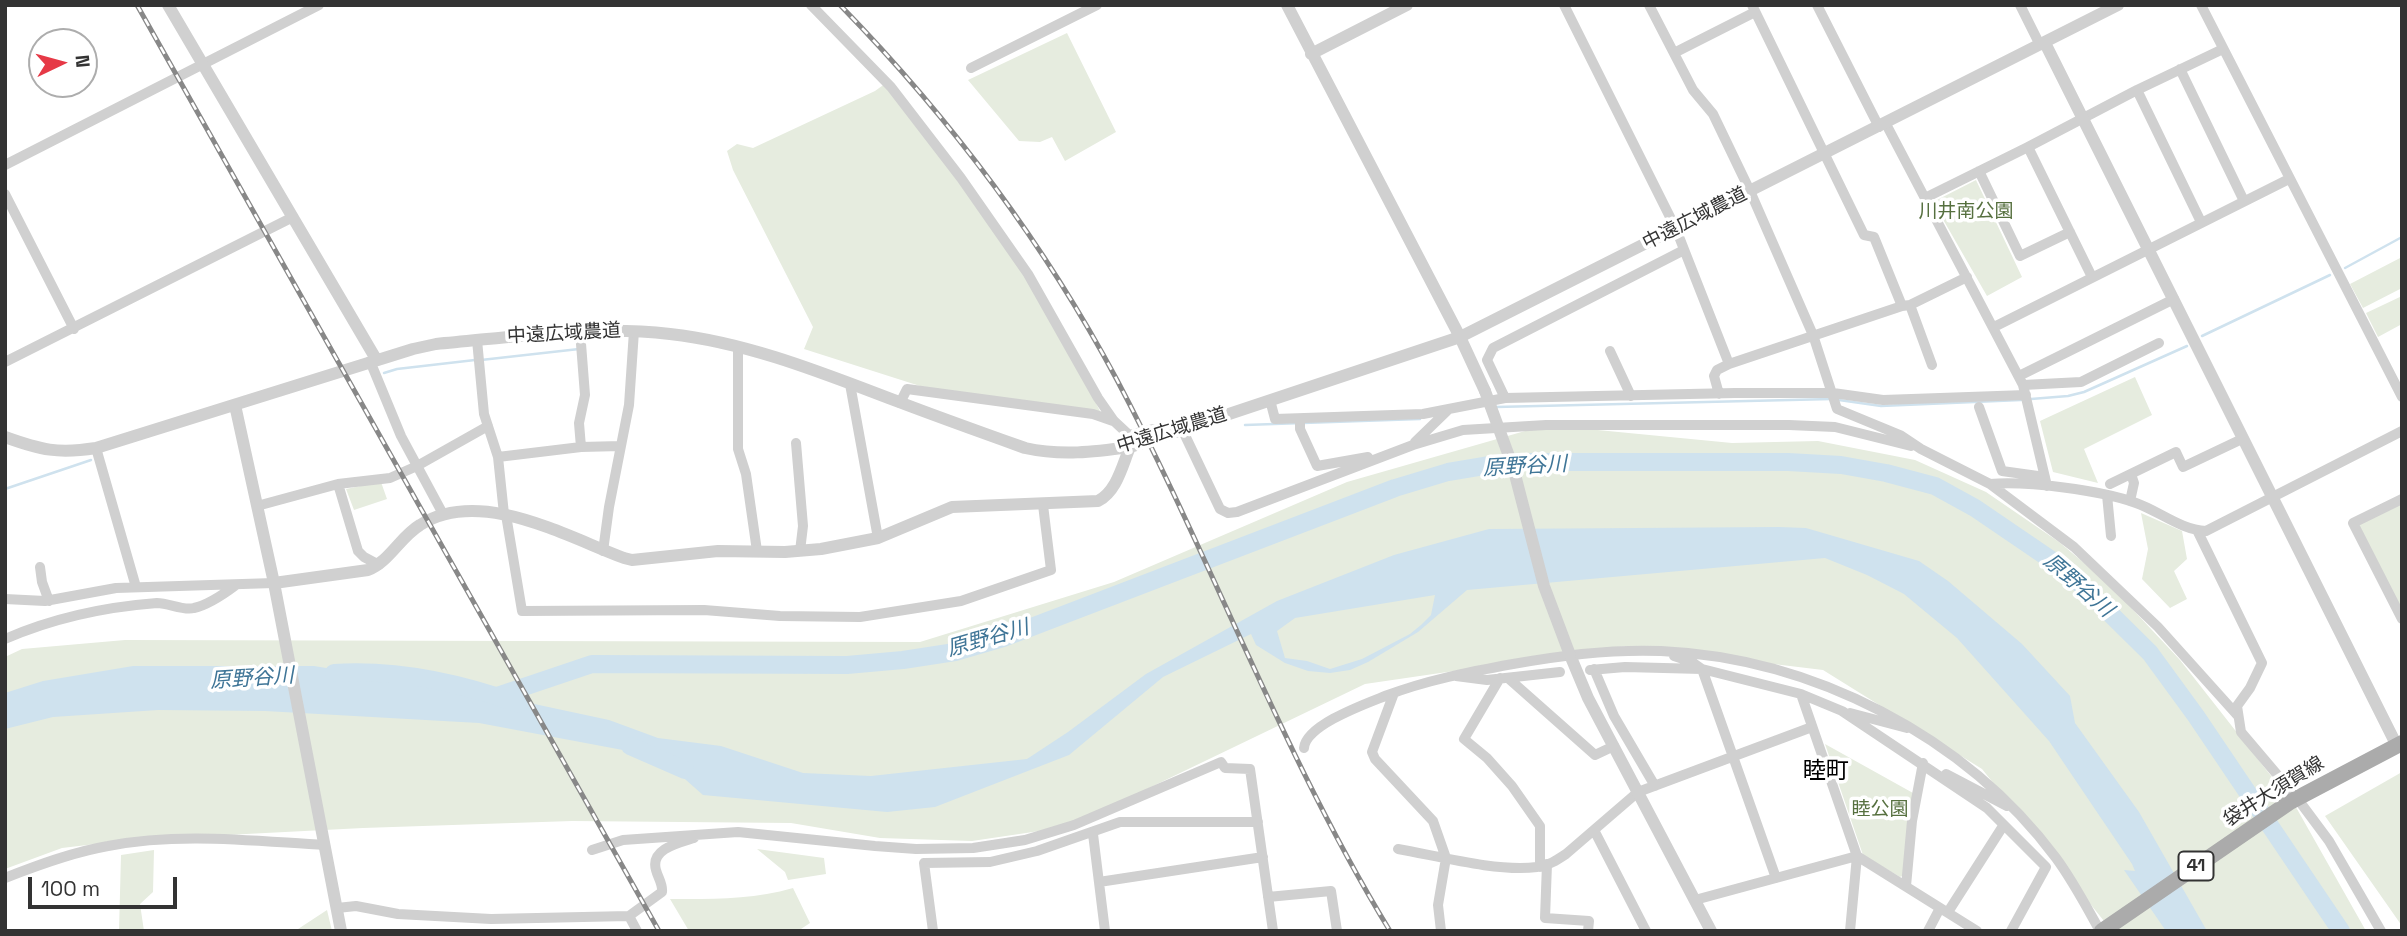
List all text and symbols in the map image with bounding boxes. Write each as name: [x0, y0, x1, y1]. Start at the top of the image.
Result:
north arrow: [28, 28, 98, 98]
text: N: [69, 54, 95, 69]
street label: 中遠広域農道: [1639, 183, 1751, 255]
park label: 川井南公園: [1919, 201, 2013, 223]
street label: 中遠広域農道: [506, 320, 622, 348]
street label: 中遠広域農道: [1114, 403, 1230, 459]
water label: 原野谷川: [1482, 452, 1568, 482]
water label: 原野谷川: [2038, 549, 2118, 623]
water label: 原野谷川: [944, 615, 1032, 663]
water label: 原野谷川: [209, 664, 295, 694]
street label: 袋井大須賀線: [2220, 752, 2328, 832]
district label: 睦町: [1803, 758, 1849, 786]
park label: 睦公園: [1852, 799, 1908, 821]
road number: 41: [2178, 852, 2214, 880]
scale bar: [32, 862, 180, 906]
text: 100 m: [41, 875, 100, 902]

